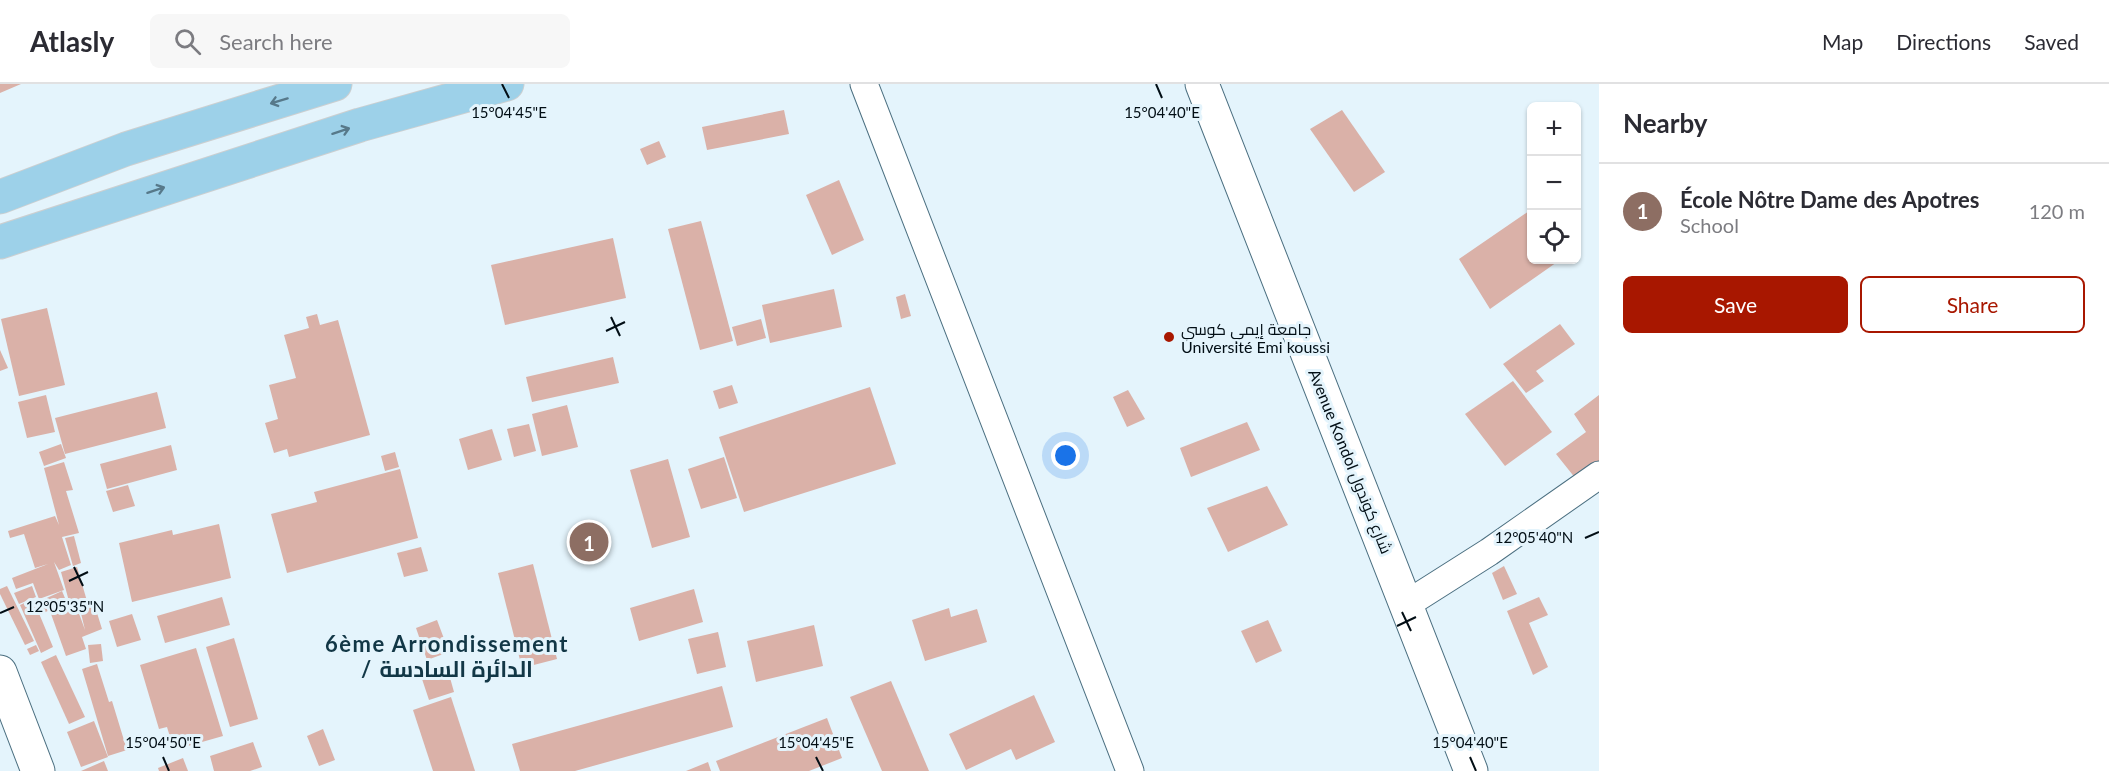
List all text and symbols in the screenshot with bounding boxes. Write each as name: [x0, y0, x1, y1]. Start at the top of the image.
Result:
search box: [150, 14, 570, 68]
text: Atlasly: [30, 24, 114, 58]
icon: search: [171, 25, 204, 58]
text: Search here: [219, 28, 333, 55]
text: Map: [1822, 29, 1863, 54]
text: Directions: [1896, 29, 1991, 54]
text: Saved: [2024, 29, 2079, 54]
one-way arrow: [270, 96, 289, 107]
map controls: [1527, 102, 1581, 264]
button: +: [1527, 102, 1581, 156]
text: 15°04'45"E: [471, 103, 547, 121]
text: 15°04'40"E: [1124, 103, 1200, 121]
text: Nearby: [1623, 107, 1708, 139]
one-way arrow: [331, 125, 350, 136]
button: −: [1527, 156, 1581, 210]
one-way arrow: [146, 184, 165, 195]
text: École Nôtre Dame des Apotres: [1680, 186, 1979, 213]
text: 1: [1637, 199, 1648, 223]
text: 120 m: [2029, 199, 2085, 223]
button: locate: [1527, 210, 1581, 264]
text: School: [1680, 213, 1739, 237]
button: Save: [1623, 276, 1848, 333]
button: Share: [1860, 276, 2085, 333]
place label: جامعة إيمي كوسي Université Emi koussi: [1181, 319, 1330, 356]
marker: جامعة إيمي كوسي Université Emi koussi: [1162, 330, 1176, 344]
street label: Avenue Kondol شارع كوندول: [1302, 366, 1397, 557]
your location: [1051, 441, 1080, 470]
pin: 1: [570, 520, 608, 564]
text: 12°05'40"N: [1495, 528, 1573, 546]
text: 12°05'35"N: [26, 597, 104, 615]
district label: 6ème Arrondissement / الدائرة السادسة: [325, 630, 569, 683]
text: 15°04'50"E: [125, 733, 201, 751]
text: 15°04'45"E: [778, 733, 854, 751]
text: 15°04'40"E: [1432, 733, 1508, 751]

